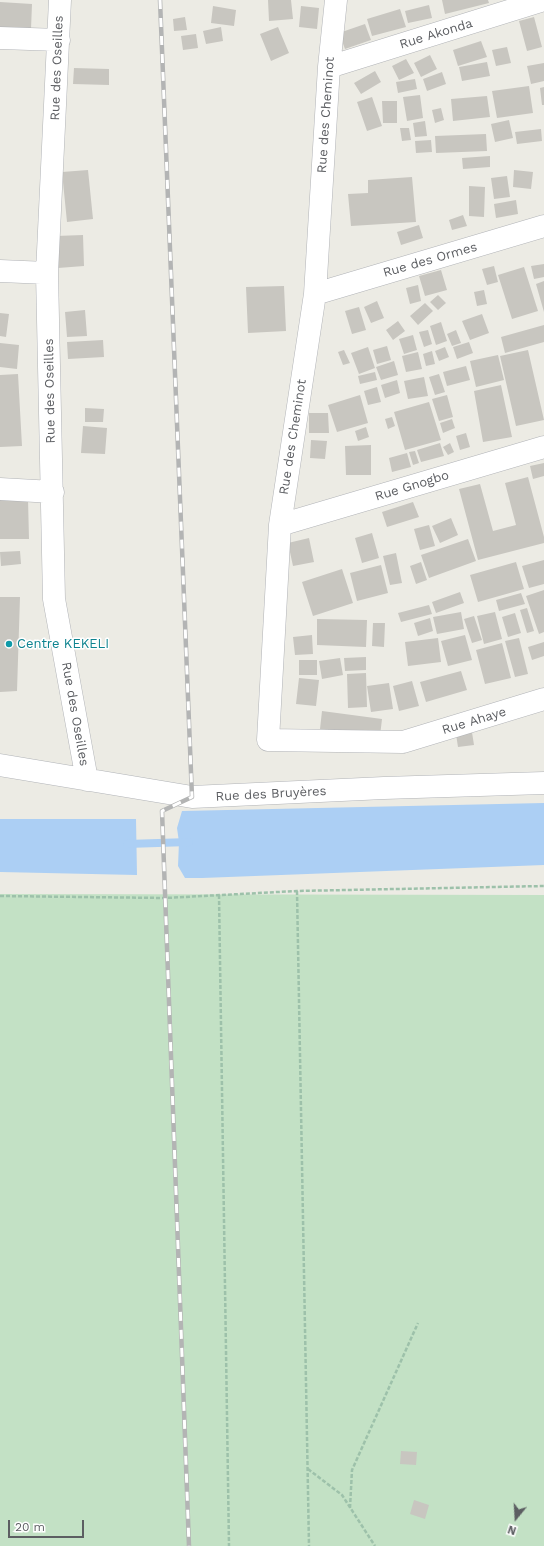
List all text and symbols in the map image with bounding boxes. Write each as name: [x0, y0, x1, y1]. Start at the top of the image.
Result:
street label: Rue des Oseilles: [47, 15, 67, 121]
street label: Rue Akonda: [398, 15, 474, 53]
street label: Rue des Cheminot: [314, 56, 338, 174]
street label: Rue des Ormes: [381, 239, 479, 281]
street label: Rue des Oseilles: [41, 338, 59, 444]
street label: Rue des Cheminot: [276, 378, 310, 496]
street label: Rue Gnogbo: [373, 467, 451, 505]
place label: Centre KEKELI: [17, 636, 109, 652]
marker: Centre KEKELI: [4, 639, 14, 649]
street label: Rue des Oseilles: [58, 661, 92, 767]
street label: Rue Ahaye: [440, 704, 508, 738]
street label: Rue des Bruyères: [215, 783, 327, 805]
north arrow: [496, 1498, 536, 1538]
scale bar: [10, 1512, 86, 1538]
text: 20 m: [15, 1520, 45, 1534]
text: N: [506, 1522, 518, 1537]

